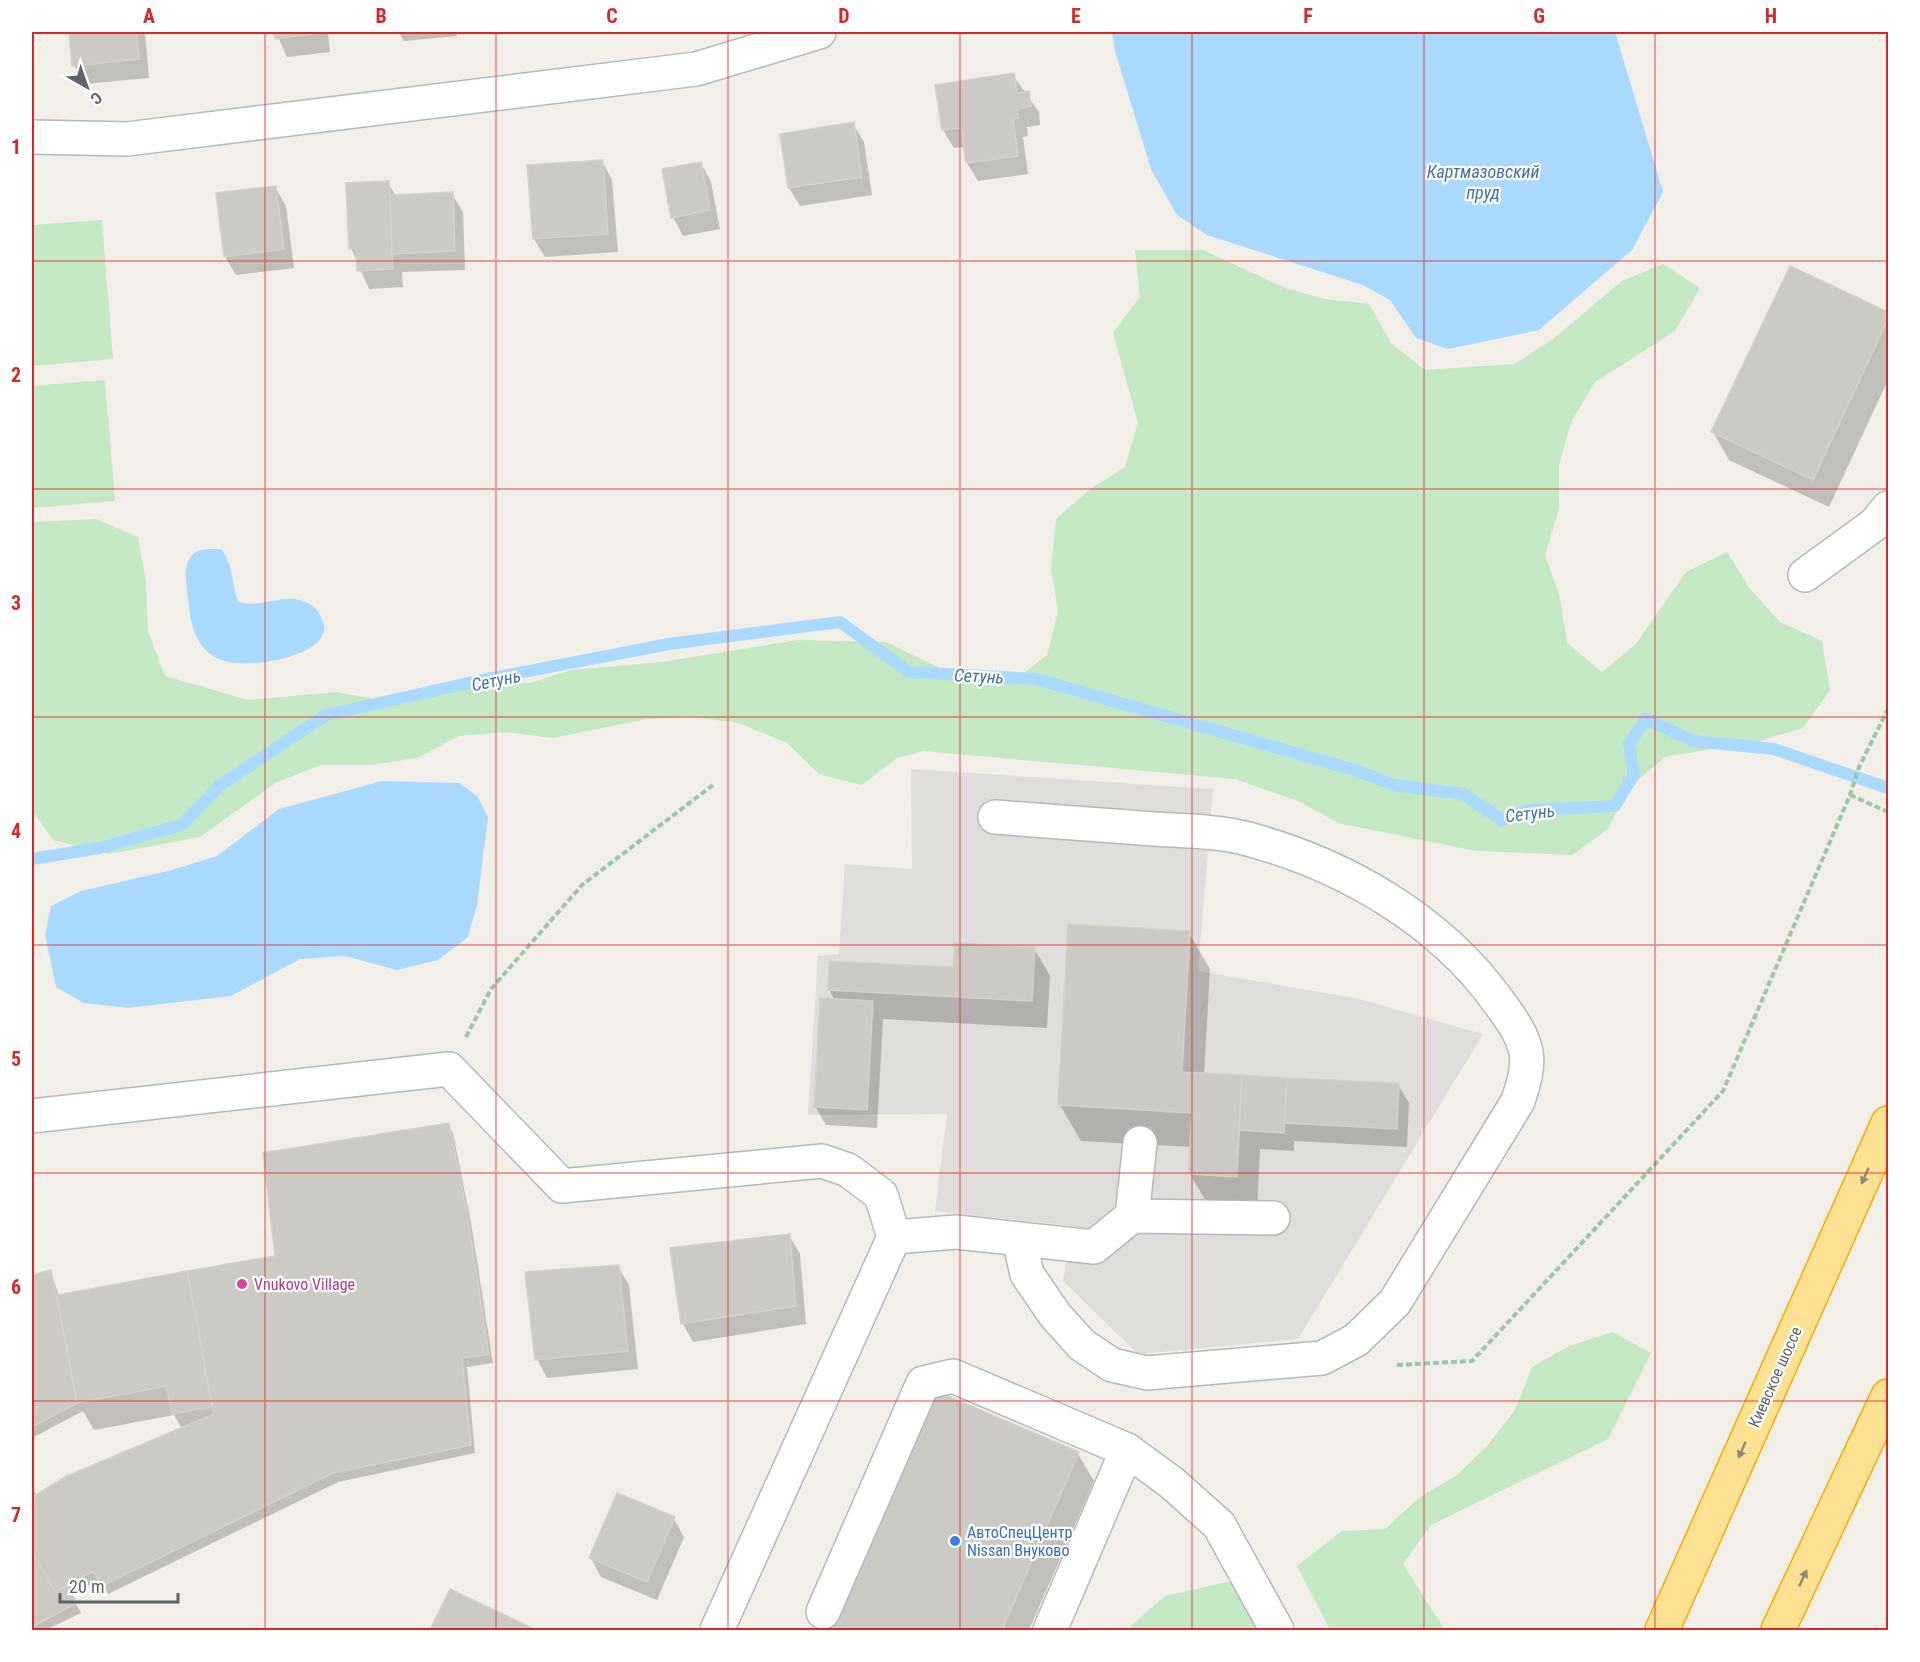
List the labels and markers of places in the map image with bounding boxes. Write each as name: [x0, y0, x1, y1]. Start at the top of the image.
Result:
place label: Vnukovo Village: [254, 1275, 355, 1294]
marker: Vnukovo Village: [235, 1277, 249, 1291]
place label: АвтоСпецЦентр Nissan Внуково: [967, 1523, 1072, 1560]
marker: АвтоСпецЦентр Nissan Внуково: [948, 1534, 962, 1548]

